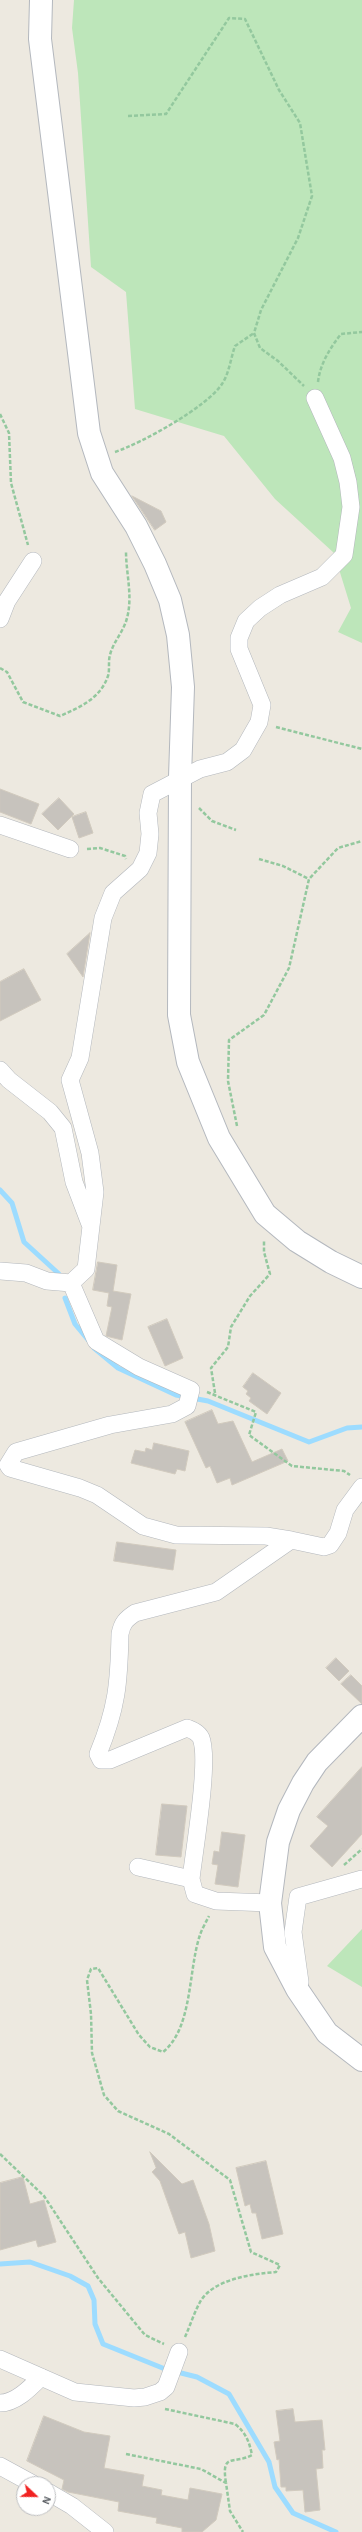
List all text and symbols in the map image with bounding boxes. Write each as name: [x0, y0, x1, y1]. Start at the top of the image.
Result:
north arrow: [16, 2476, 56, 2516]
text: N: [40, 2495, 53, 2506]

